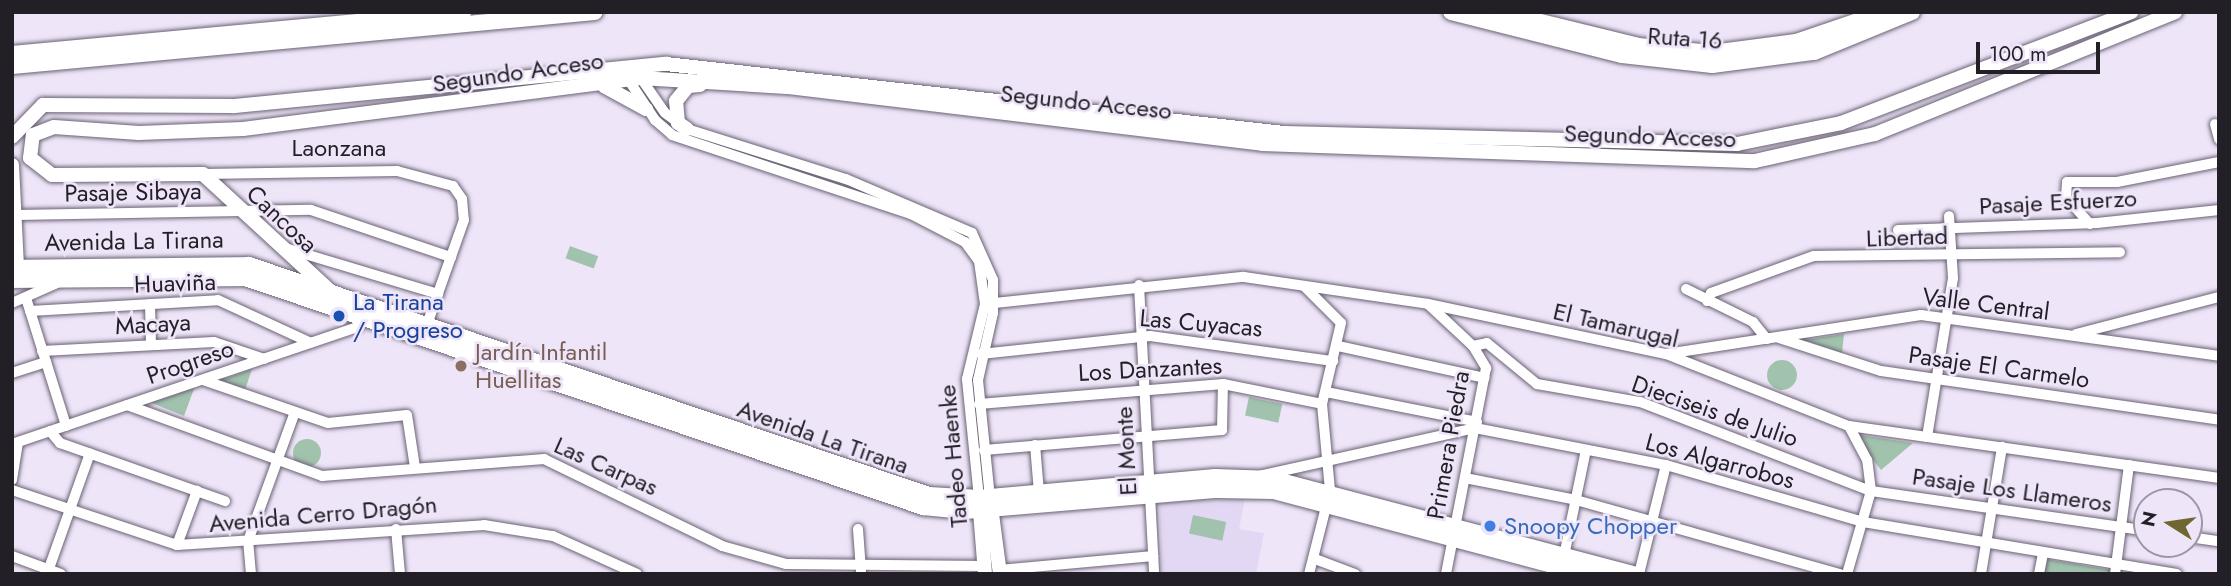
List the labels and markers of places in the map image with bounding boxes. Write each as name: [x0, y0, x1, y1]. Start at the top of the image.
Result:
place label: La Tirana / Progreso: [353, 288, 463, 344]
marker: La Tirana / Progreso: [331, 308, 347, 324]
place label: Jardín Infantil Huellitas: [475, 338, 607, 394]
marker: Jardín Infantil Huellitas: [453, 358, 469, 374]
place label: Snoopy Chopper: [1504, 512, 1677, 540]
marker: Snoopy Chopper: [1482, 518, 1498, 534]

